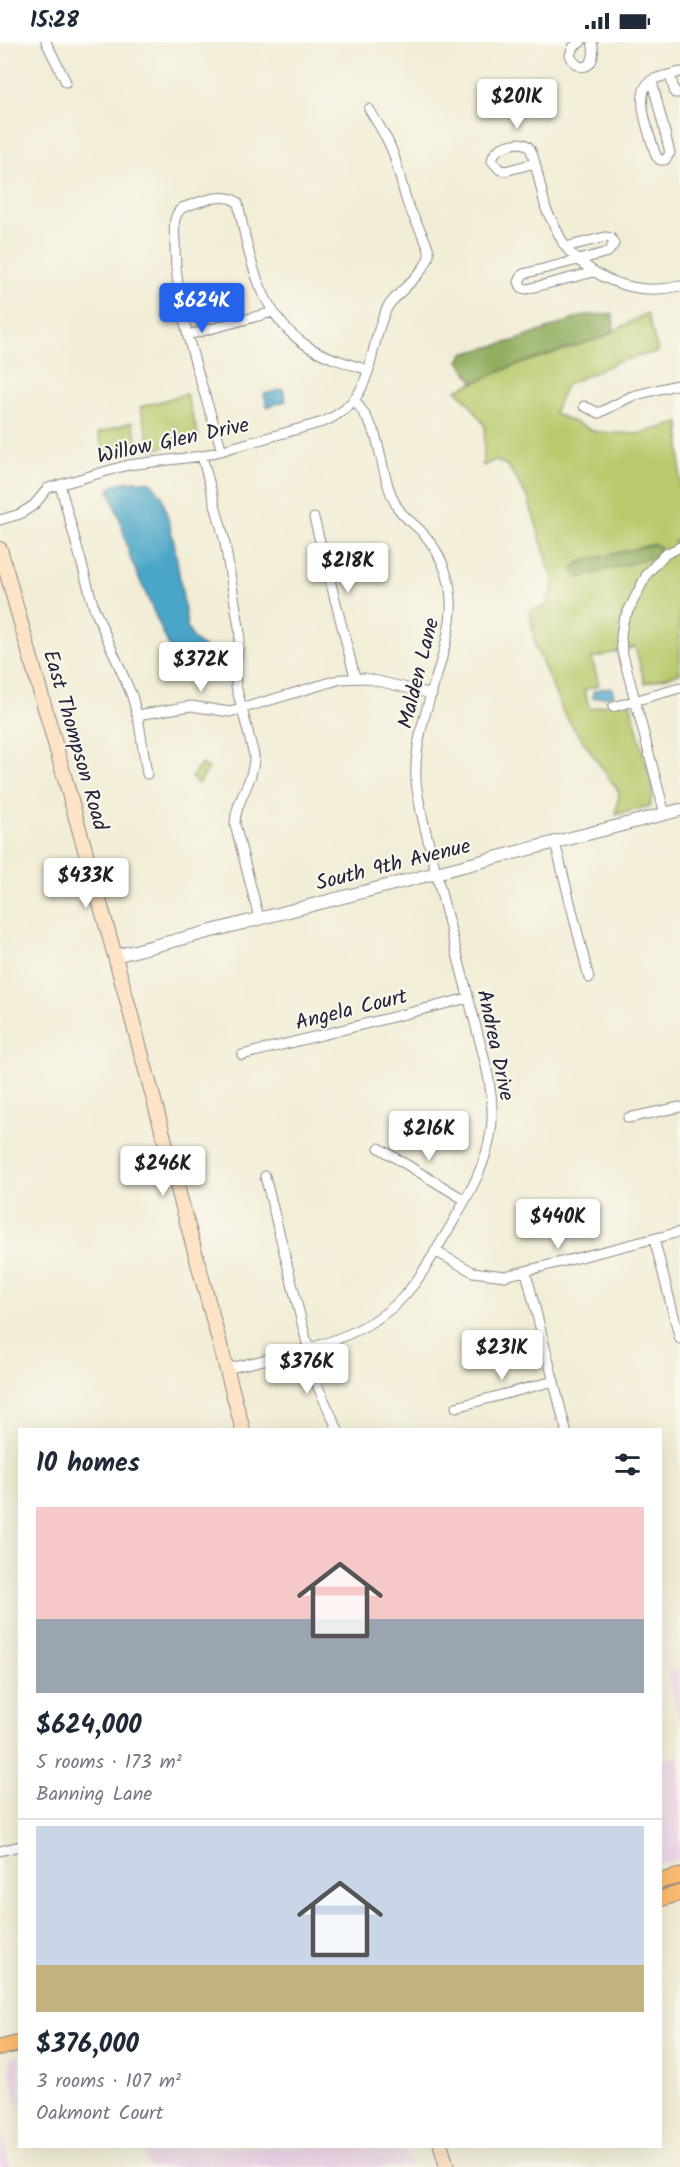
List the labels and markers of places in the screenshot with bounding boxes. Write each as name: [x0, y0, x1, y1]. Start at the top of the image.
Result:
pin: $201K: [475, 79, 559, 130]
pin: $624K: [160, 283, 244, 334]
pin: $218K: [306, 543, 390, 594]
pin: $372K: [159, 642, 243, 693]
pin: $433K: [44, 858, 128, 909]
pin: $216K: [387, 1111, 471, 1162]
pin: $246K: [121, 1146, 205, 1197]
pin: $440K: [516, 1199, 600, 1250]
pin: $231K: [460, 1330, 544, 1381]
pin: $376K: [265, 1344, 349, 1395]

